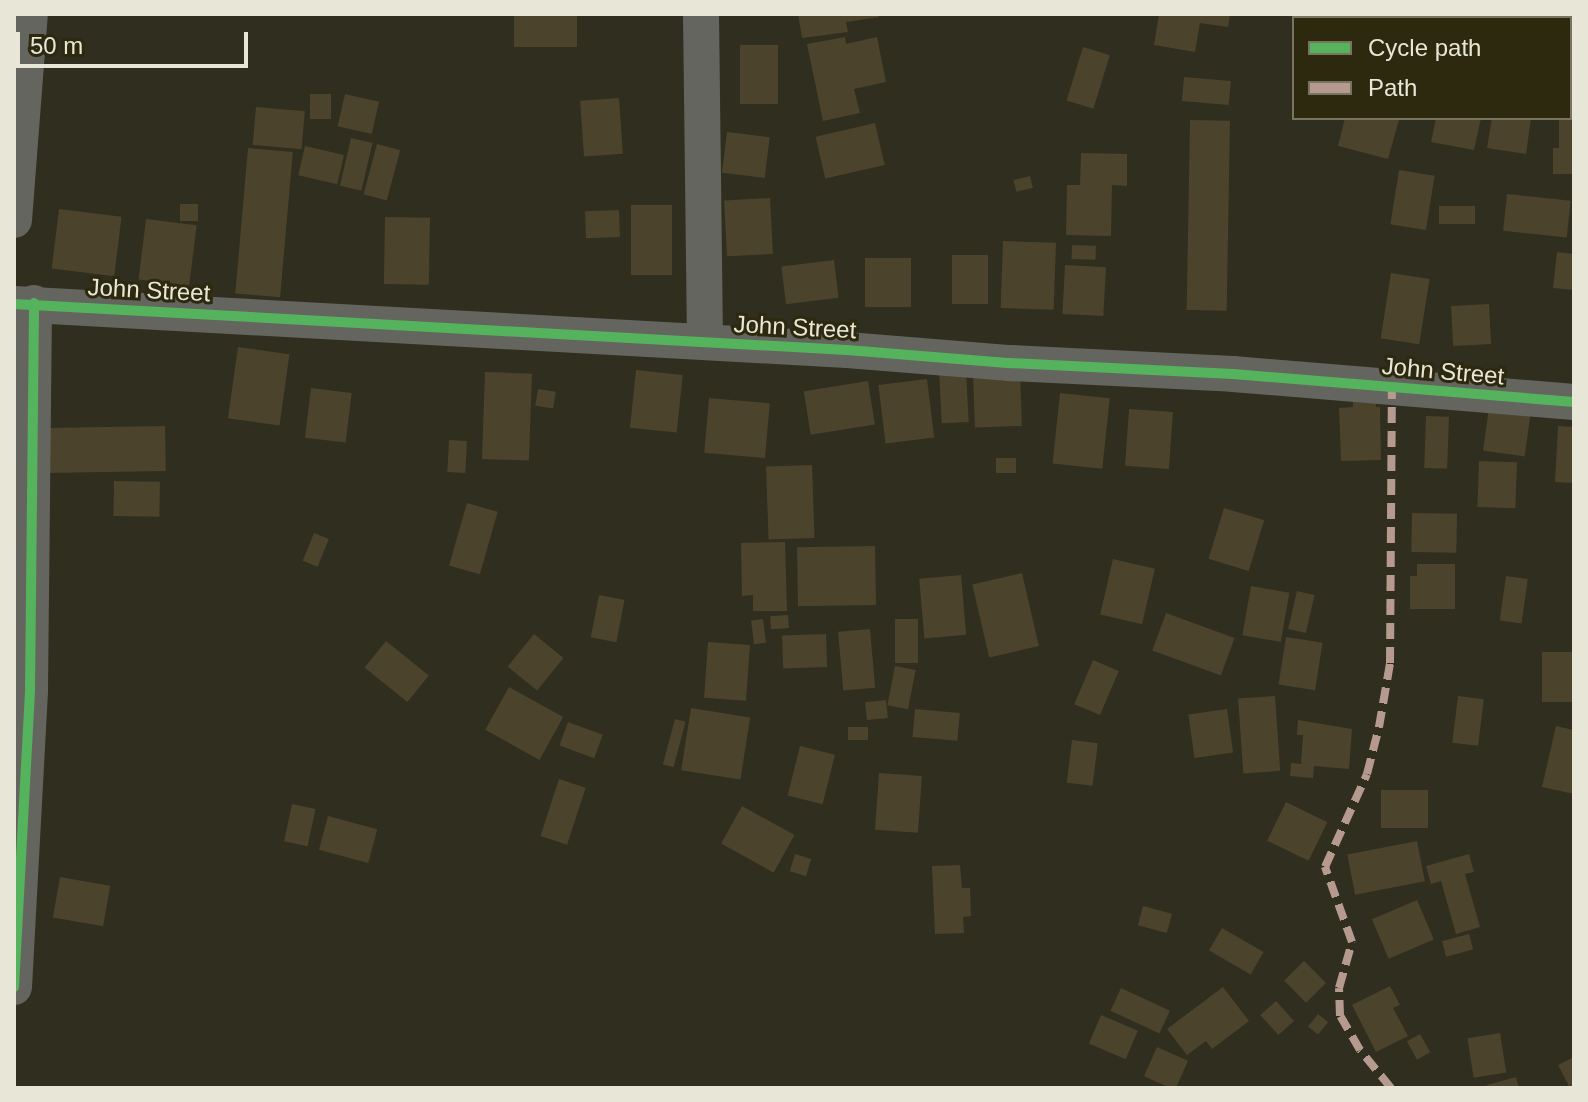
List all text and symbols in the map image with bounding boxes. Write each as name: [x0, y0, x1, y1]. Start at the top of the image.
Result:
scale bar: [20, 16, 252, 66]
legend: [1292, 16, 1572, 120]
text: 50 m: [30, 32, 83, 59]
text: Cycle path: [1368, 34, 1481, 61]
text: Path: [1368, 74, 1417, 101]
street label: John Street: [87, 272, 211, 308]
street label: John Street: [733, 309, 857, 345]
street label: John Street: [1381, 351, 1505, 391]

